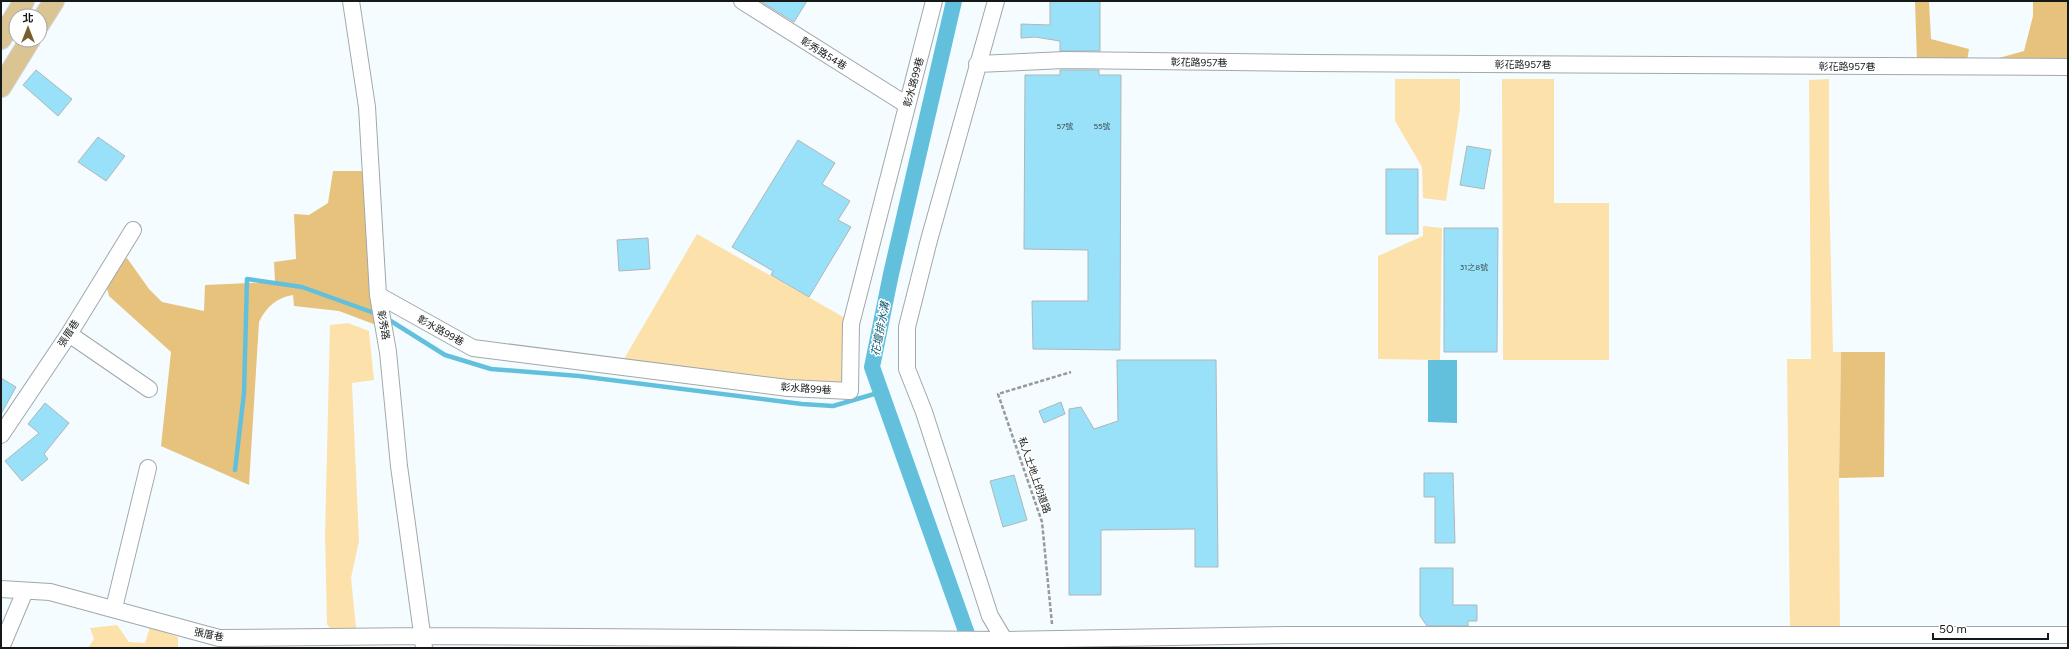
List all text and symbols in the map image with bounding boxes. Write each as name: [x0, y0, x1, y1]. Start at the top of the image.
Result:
north arrow: [8, 8, 48, 48]
text: 北: [23, 12, 34, 25]
street label: 彰秀路54巷: [798, 34, 849, 73]
street label: 彰水路99巷: [901, 56, 926, 109]
street label: 彰花路957巷: [1170, 56, 1227, 69]
street label: 彰花路957巷: [1495, 58, 1551, 71]
street label: 彰花路957巷: [1819, 60, 1875, 73]
house number: 57號: [1057, 121, 1073, 131]
house number: 55號: [1093, 121, 1111, 131]
house number: 31之8號: [1460, 262, 1488, 272]
water label: 花壇排水溝: [869, 299, 893, 357]
street label: 彰秀路: [375, 309, 393, 341]
street label: 彰水路99巷: [415, 312, 466, 349]
street label: 張厝巷: [55, 317, 82, 349]
street label: 彰水路99巷: [780, 380, 832, 397]
street label: 私人土地上的道路: [1015, 435, 1054, 515]
scale bar: [1933, 615, 2048, 641]
text: 50 m: [1939, 622, 1967, 636]
street label: 張厝巷: [193, 625, 225, 644]

